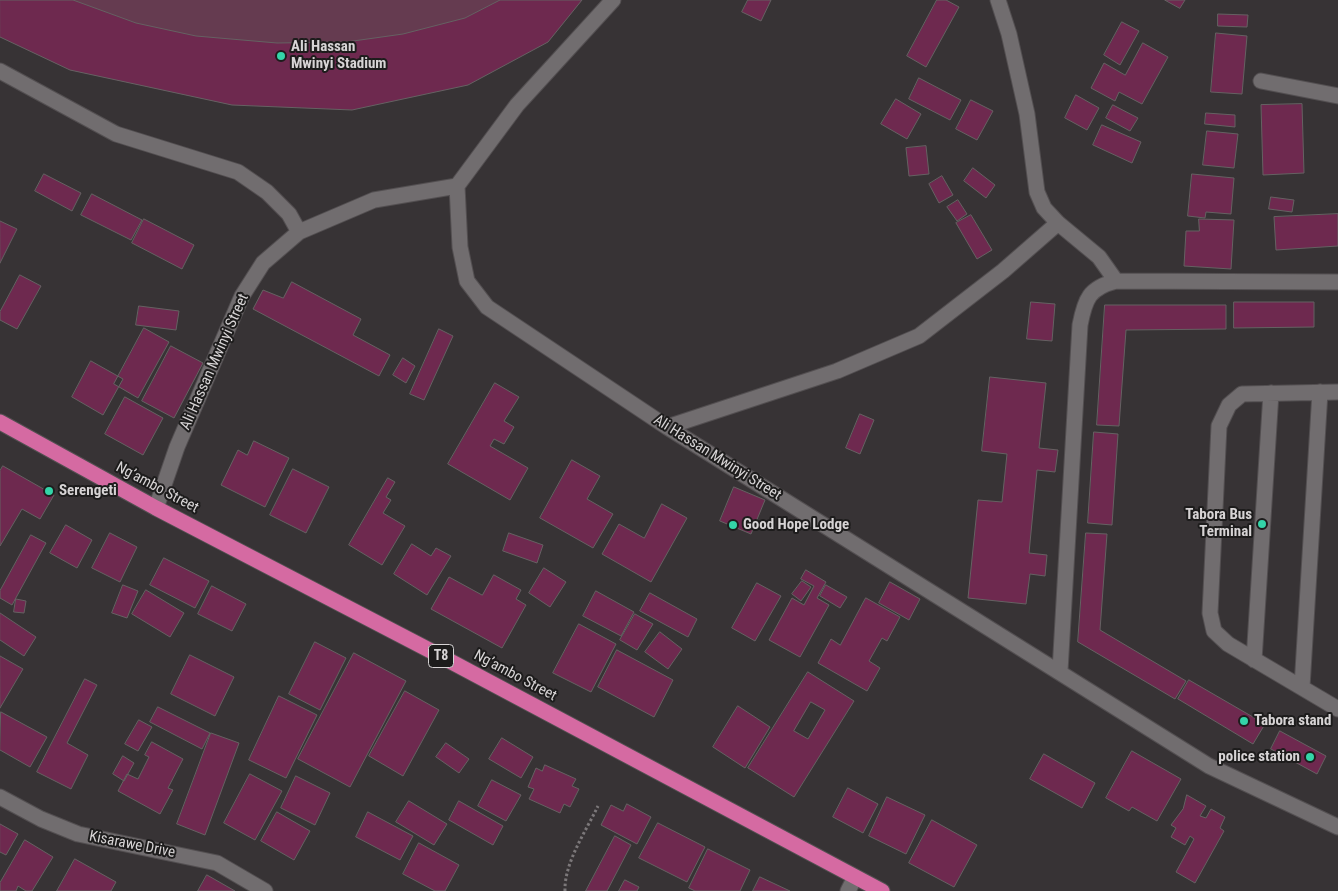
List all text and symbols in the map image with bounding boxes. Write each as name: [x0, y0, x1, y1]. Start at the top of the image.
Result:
place label: Ali Hassan Mwinyi Stadium: [291, 38, 386, 73]
marker: Ali Hassan Mwinyi Stadium: [275, 50, 287, 62]
street label: Ali Hassan Mwinyi Street: [177, 291, 253, 433]
street label: Ali Hassan Mwinyi Street: [650, 411, 784, 505]
street label: Ng’ambo Street: [112, 459, 202, 517]
place label: Serengeti: [59, 482, 117, 500]
marker: Serengeti: [43, 485, 55, 497]
place label: Tabora Bus Terminal: [1185, 506, 1252, 541]
place label: Good Hope Lodge: [743, 516, 849, 534]
marker: Tabora Bus Terminal: [1256, 518, 1268, 530]
marker: Good Hope Lodge: [727, 519, 739, 531]
road number: T8: [428, 644, 454, 668]
street label: Ng’ambo Street: [470, 647, 560, 705]
place label: Tabora stand: [1254, 712, 1331, 730]
marker: Tabora stand: [1238, 715, 1250, 727]
place label: police station: [1218, 748, 1300, 766]
marker: police station: [1304, 751, 1316, 763]
street label: Kisarawe Drive: [87, 828, 177, 862]

